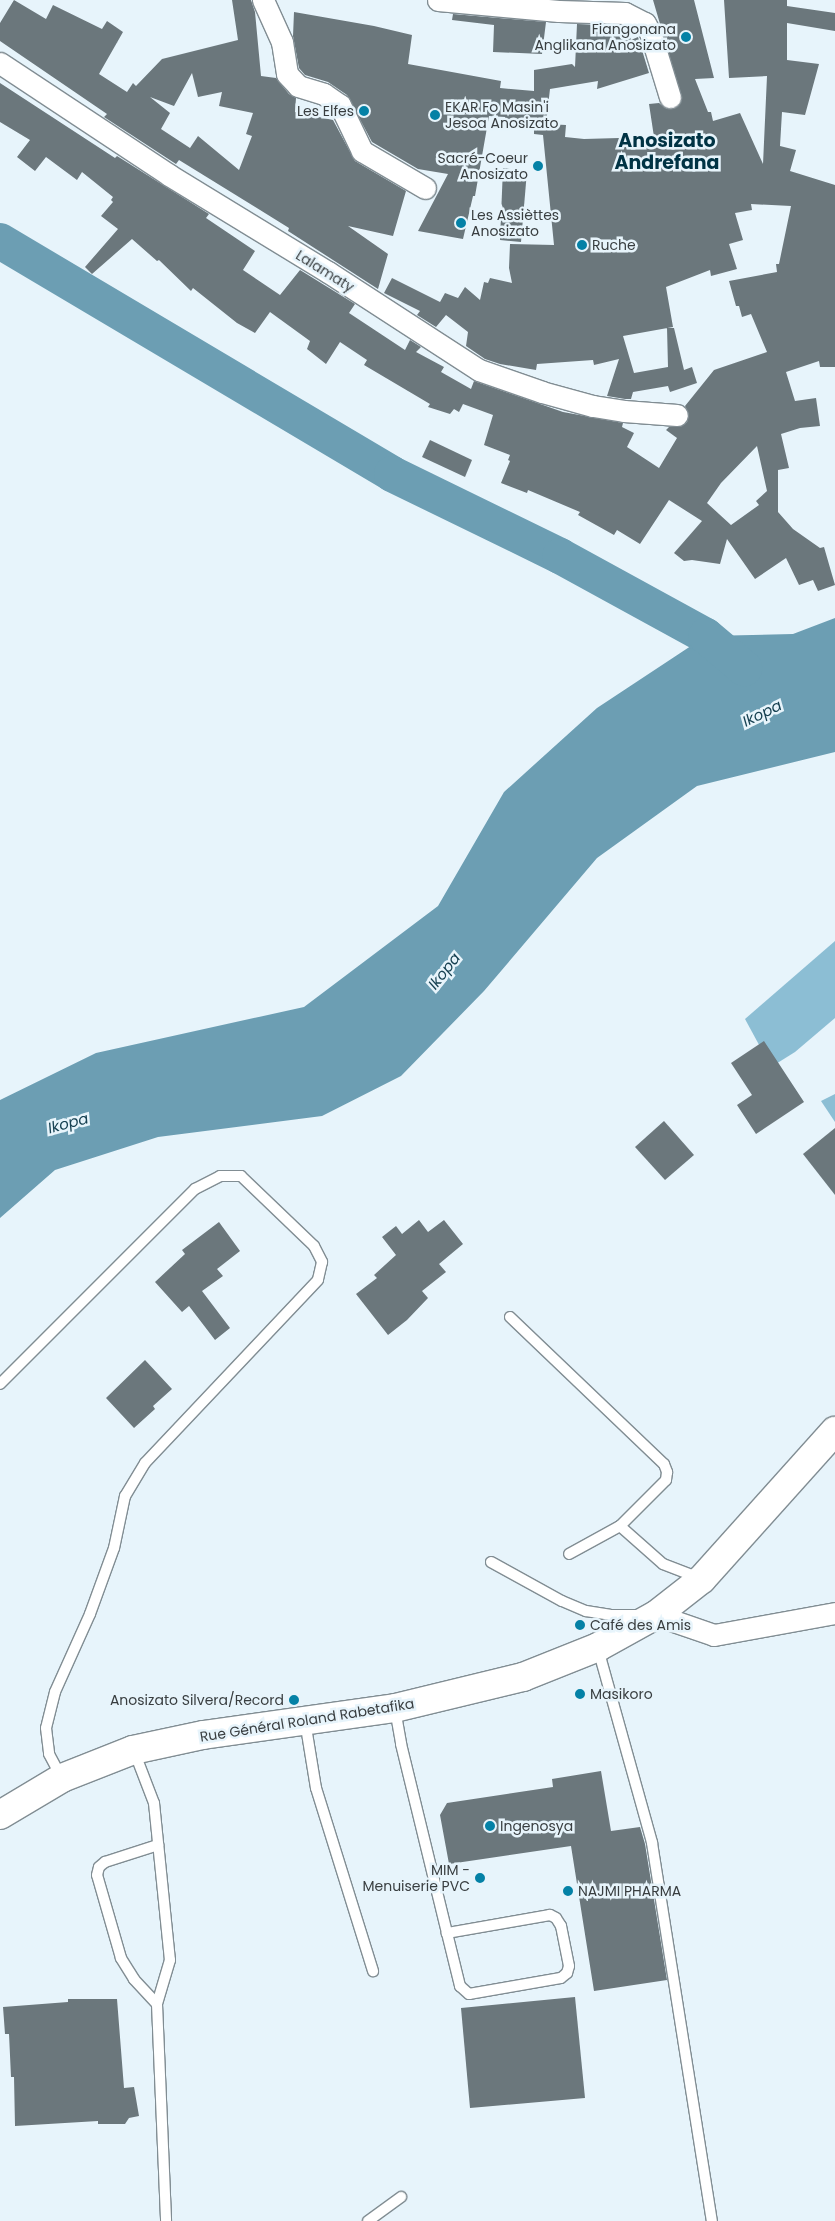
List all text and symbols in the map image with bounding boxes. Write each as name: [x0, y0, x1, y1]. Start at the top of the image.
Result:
place label: Fiangonana Anglikana Anosizato: [534, 21, 676, 54]
marker: Fiangonana Anglikana Anosizato: [680, 31, 692, 43]
place label: EKAR Fo Masin'i Jesoa Anosizato: [445, 99, 559, 132]
place label: Les Elfes: [297, 103, 354, 119]
marker: Les Elfes: [358, 105, 370, 117]
marker: EKAR Fo Masin'i Jesoa Anosizato: [429, 109, 441, 121]
district label: Anosizato Andrefana: [615, 130, 719, 174]
place label: Sacré-Coeur Anosizato: [438, 150, 528, 182]
marker: Sacré-Coeur Anosizato: [532, 160, 544, 172]
place label: Les Assièttes Anosizato: [471, 207, 559, 240]
marker: Les Assièttes Anosizato: [455, 217, 467, 229]
place label: Ruche: [592, 237, 636, 253]
marker: Ruche: [576, 239, 588, 251]
street label: Lalamaty: [293, 247, 357, 295]
water label: Ikopa: [739, 696, 785, 730]
water label: Ikopa: [424, 949, 464, 993]
water label: Ikopa: [46, 1109, 90, 1137]
place label: Café des Amis: [590, 1617, 691, 1633]
marker: Café des Amis: [574, 1619, 586, 1631]
place label: Masikoro: [590, 1686, 653, 1702]
marker: Masikoro: [574, 1688, 586, 1700]
place label: Anosizato Silvera/Record: [110, 1692, 284, 1708]
marker: Anosizato Silvera/Record: [288, 1694, 300, 1706]
street label: Rue Général Roland Rabetafika: [199, 1695, 415, 1745]
place label: Ingenosya: [500, 1818, 573, 1834]
marker: Ingenosya: [484, 1820, 496, 1832]
place label: MIM - Menuiserie PVC: [362, 1862, 470, 1894]
marker: MIM - Menuiserie PVC: [474, 1872, 486, 1884]
place label: NAJMI PHARMA: [578, 1883, 681, 1899]
marker: NAJMI PHARMA: [562, 1885, 574, 1897]

